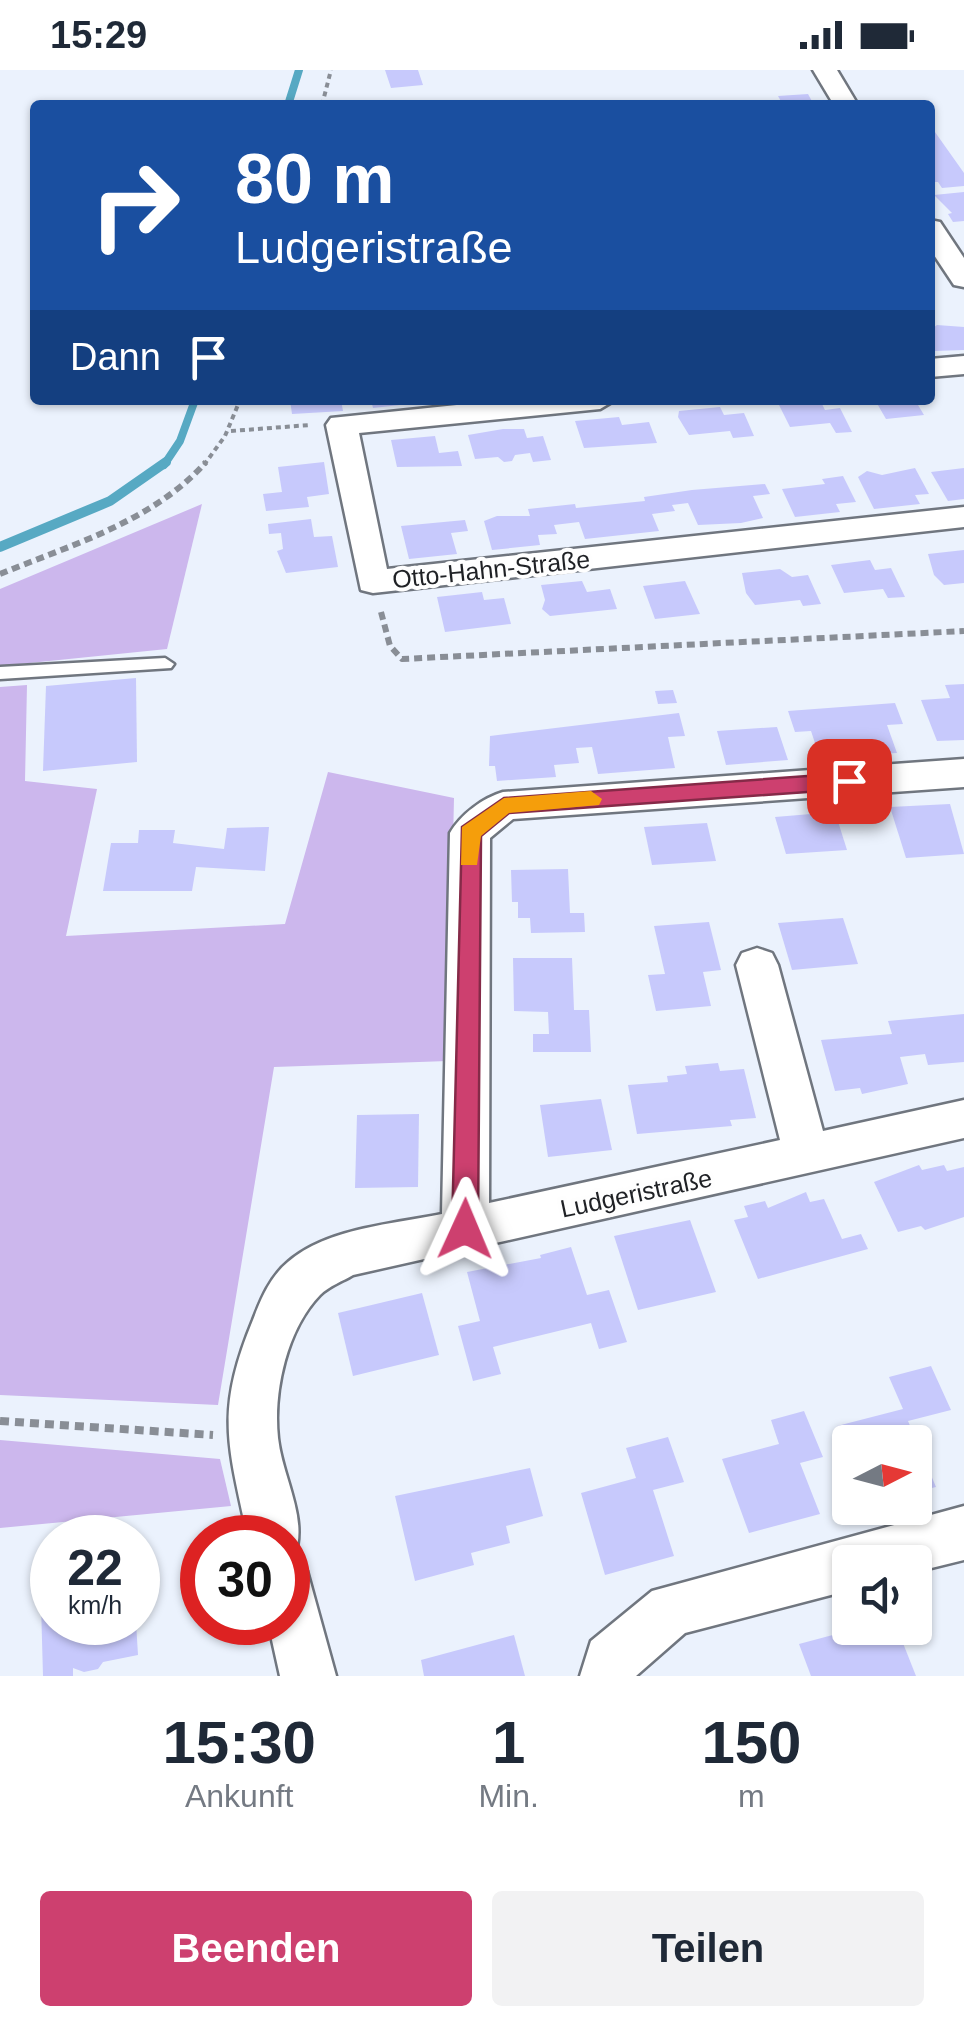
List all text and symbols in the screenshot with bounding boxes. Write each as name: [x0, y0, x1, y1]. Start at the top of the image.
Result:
text: 15:29: [50, 14, 147, 56]
icon: right: [70, 140, 200, 270]
text: 80 m: [235, 140, 395, 218]
text: Ludgeristraße: [235, 222, 513, 273]
icon: arrive: [181, 330, 236, 385]
text: Dann: [70, 336, 161, 378]
street label: Otto-Hahn-Straße: [391, 545, 591, 593]
pin: [807, 739, 892, 824]
icon: arrive: [822, 754, 877, 809]
street label: Ludgeristraße: [558, 1163, 714, 1223]
position arrow: [413, 1177, 517, 1281]
north arrow: [832, 1425, 932, 1525]
map controls: [832, 1425, 932, 1645]
speed limit sign: 30: [180, 1515, 310, 1645]
text: 22: [67, 1540, 123, 1596]
button: sound: [832, 1545, 932, 1645]
text: km/h: [68, 1591, 122, 1619]
text: 15:30: [162, 1709, 316, 1776]
text: 1: [492, 1709, 525, 1776]
text: 150: [701, 1709, 801, 1776]
text: Ankunft: [185, 1778, 293, 1814]
text: Min.: [478, 1778, 539, 1814]
text: m: [738, 1778, 765, 1814]
button: Beenden: [40, 1891, 472, 2006]
button: Teilen: [492, 1891, 924, 2006]

